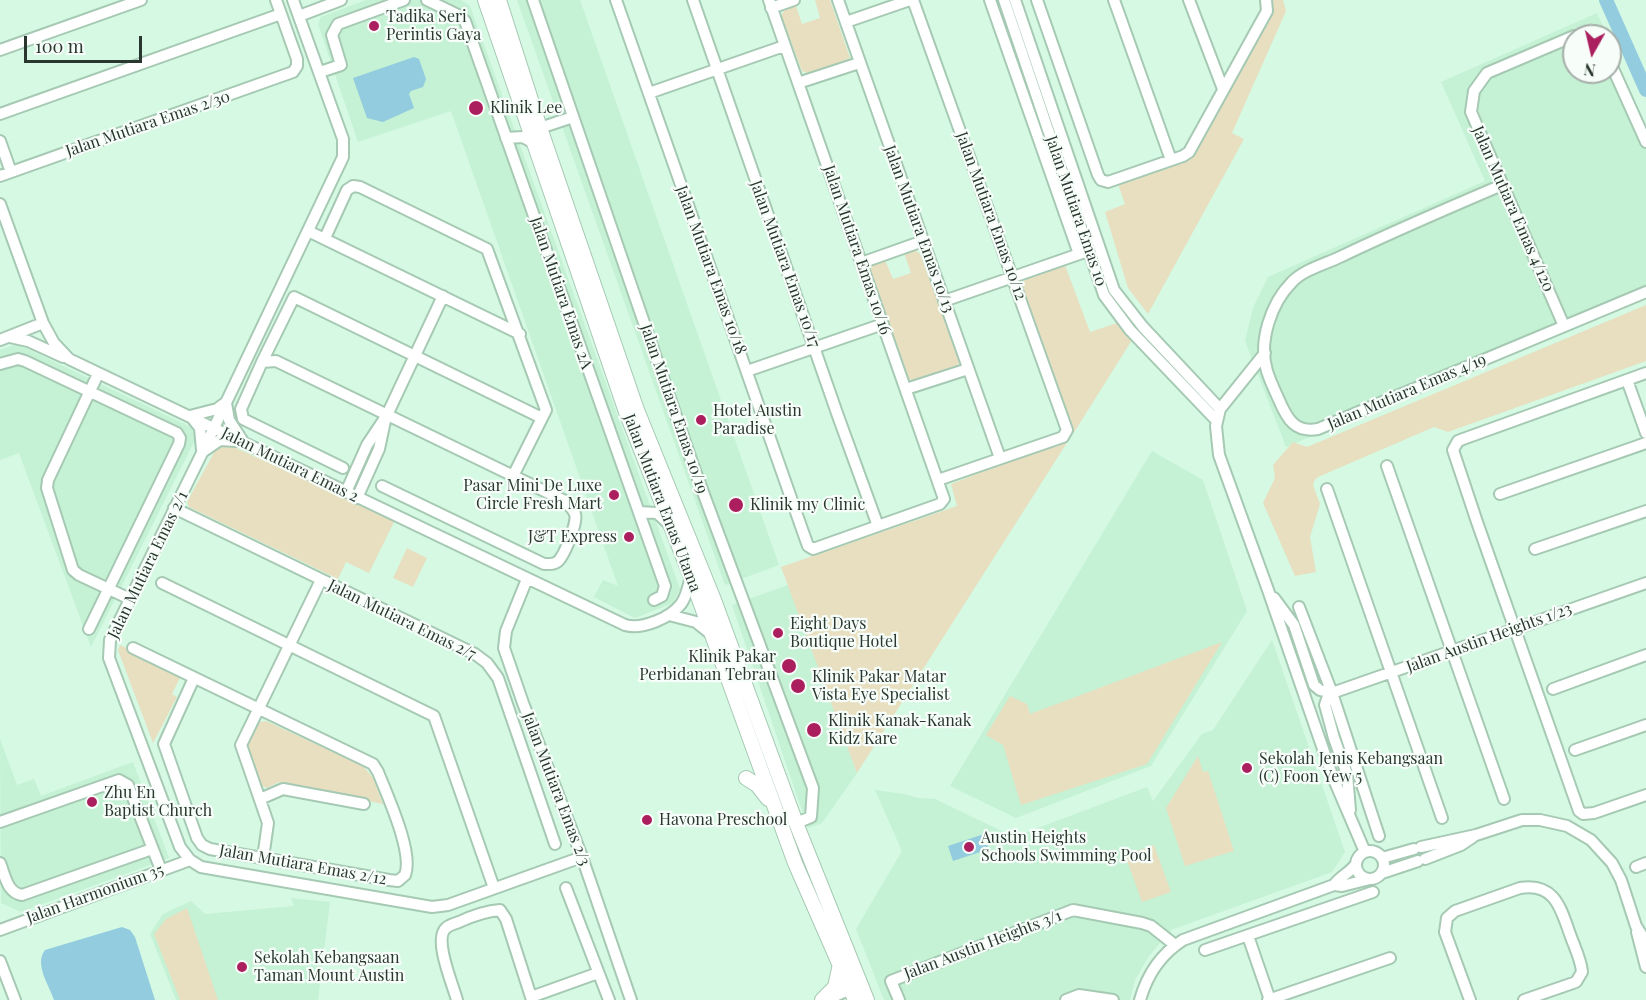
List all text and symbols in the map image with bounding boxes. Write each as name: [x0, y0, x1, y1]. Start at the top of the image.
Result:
place label: Tadika Seri Perintis Gaya: [386, 7, 481, 45]
marker: Tadika Seri Perintis Gaya: [367, 19, 381, 33]
scale bar: [27, 24, 146, 62]
north arrow: [1562, 24, 1622, 84]
text: 100 m: [35, 34, 84, 58]
text: N: [1583, 59, 1597, 82]
street label: Jalan Mutiara Emas 2/30: [63, 87, 233, 161]
place label: Klinik Lee: [490, 98, 562, 118]
marker: Klinik Lee: [467, 99, 485, 117]
street label: Jalan Mutiara Emas 4/120: [1468, 123, 1558, 295]
street label: Jalan Mutiara Emas 10/12: [952, 129, 1030, 303]
street label: Jalan Mutiara Emas 10: [1041, 133, 1111, 289]
street label: Jalan Mutiara Emas 10/13: [880, 143, 958, 315]
street label: Jalan Mutiara Emas 10/16: [819, 163, 895, 337]
street label: Jalan Mutiara Emas 10/17: [746, 178, 824, 350]
street label: Jalan Mutiara Emas 10/18: [672, 183, 750, 357]
street label: Jalan Mutiara Emas 2A: [526, 214, 596, 372]
street label: Jalan Mutiara Emas 10/19: [636, 322, 712, 496]
street label: Jalan Mutiara Emas 4/19: [1325, 350, 1489, 434]
place label: Hotel Austin Paradise: [713, 401, 802, 439]
street label: Jalan Mutiara Emas Utama: [619, 411, 705, 595]
marker: Hotel Austin Paradise: [694, 413, 708, 427]
street label: Jalan Mutiara Emas 2: [218, 423, 362, 507]
place label: Pasar Mini De Luxe Circle Fresh Mart: [463, 476, 602, 514]
street label: Jalan Mutiara Emas 2/1: [104, 488, 192, 642]
marker: Pasar Mini De Luxe Circle Fresh Mart: [607, 488, 621, 502]
place label: Klinik my Clinic: [750, 495, 865, 515]
marker: Klinik my Clinic: [727, 496, 745, 514]
place label: J&T Express: [528, 527, 617, 547]
marker: J&T Express: [622, 530, 636, 544]
street label: Jalan Mutiara Emas 2/7: [325, 576, 479, 664]
street label: Jalan Austin Heights 1/23: [1404, 599, 1574, 677]
place label: Eight Days Boutique Hotel: [790, 614, 898, 652]
marker: Eight Days Boutique Hotel: [771, 626, 785, 640]
place label: Klinik Pakar Perbidanan Tebrau: [639, 647, 776, 685]
marker: Klinik Pakar Perbidanan Tebrau: [780, 657, 798, 675]
place label: Klinik Pakar Matar Vista Eye Specialist: [812, 667, 949, 705]
marker: Klinik Pakar Matar Vista Eye Specialist: [789, 677, 807, 695]
street label: Jalan Mutiara Emas 2/3: [518, 710, 594, 868]
place label: Klinik Kanak-Kanak Kidz Kare: [828, 711, 972, 749]
marker: Klinik Kanak-Kanak Kidz Kare: [805, 721, 823, 739]
place label: Sekolah Jenis Kebangsaan (C) Foon Yew 5: [1259, 749, 1443, 787]
marker: Sekolah Jenis Kebangsaan (C) Foon Yew 5: [1240, 761, 1254, 775]
place label: Zhu En Baptist Church: [104, 783, 212, 821]
marker: Zhu En Baptist Church: [85, 795, 99, 809]
place label: Havona Preschool: [659, 810, 787, 830]
marker: Havona Preschool: [640, 813, 654, 827]
place label: Austin Heights Schools Swimming Pool: [981, 828, 1152, 866]
marker: Austin Heights Schools Swimming Pool: [962, 840, 976, 854]
street label: Jalan Mutiara Emas 2/12: [218, 841, 388, 889]
street label: Jalan Harmonium 35: [24, 860, 166, 928]
street label: Jalan Austin Heights 3/1: [902, 906, 1064, 984]
place label: Sekolah Kebangsaan Taman Mount Austin: [254, 948, 404, 986]
marker: Sekolah Kebangsaan Taman Mount Austin: [235, 960, 249, 974]

